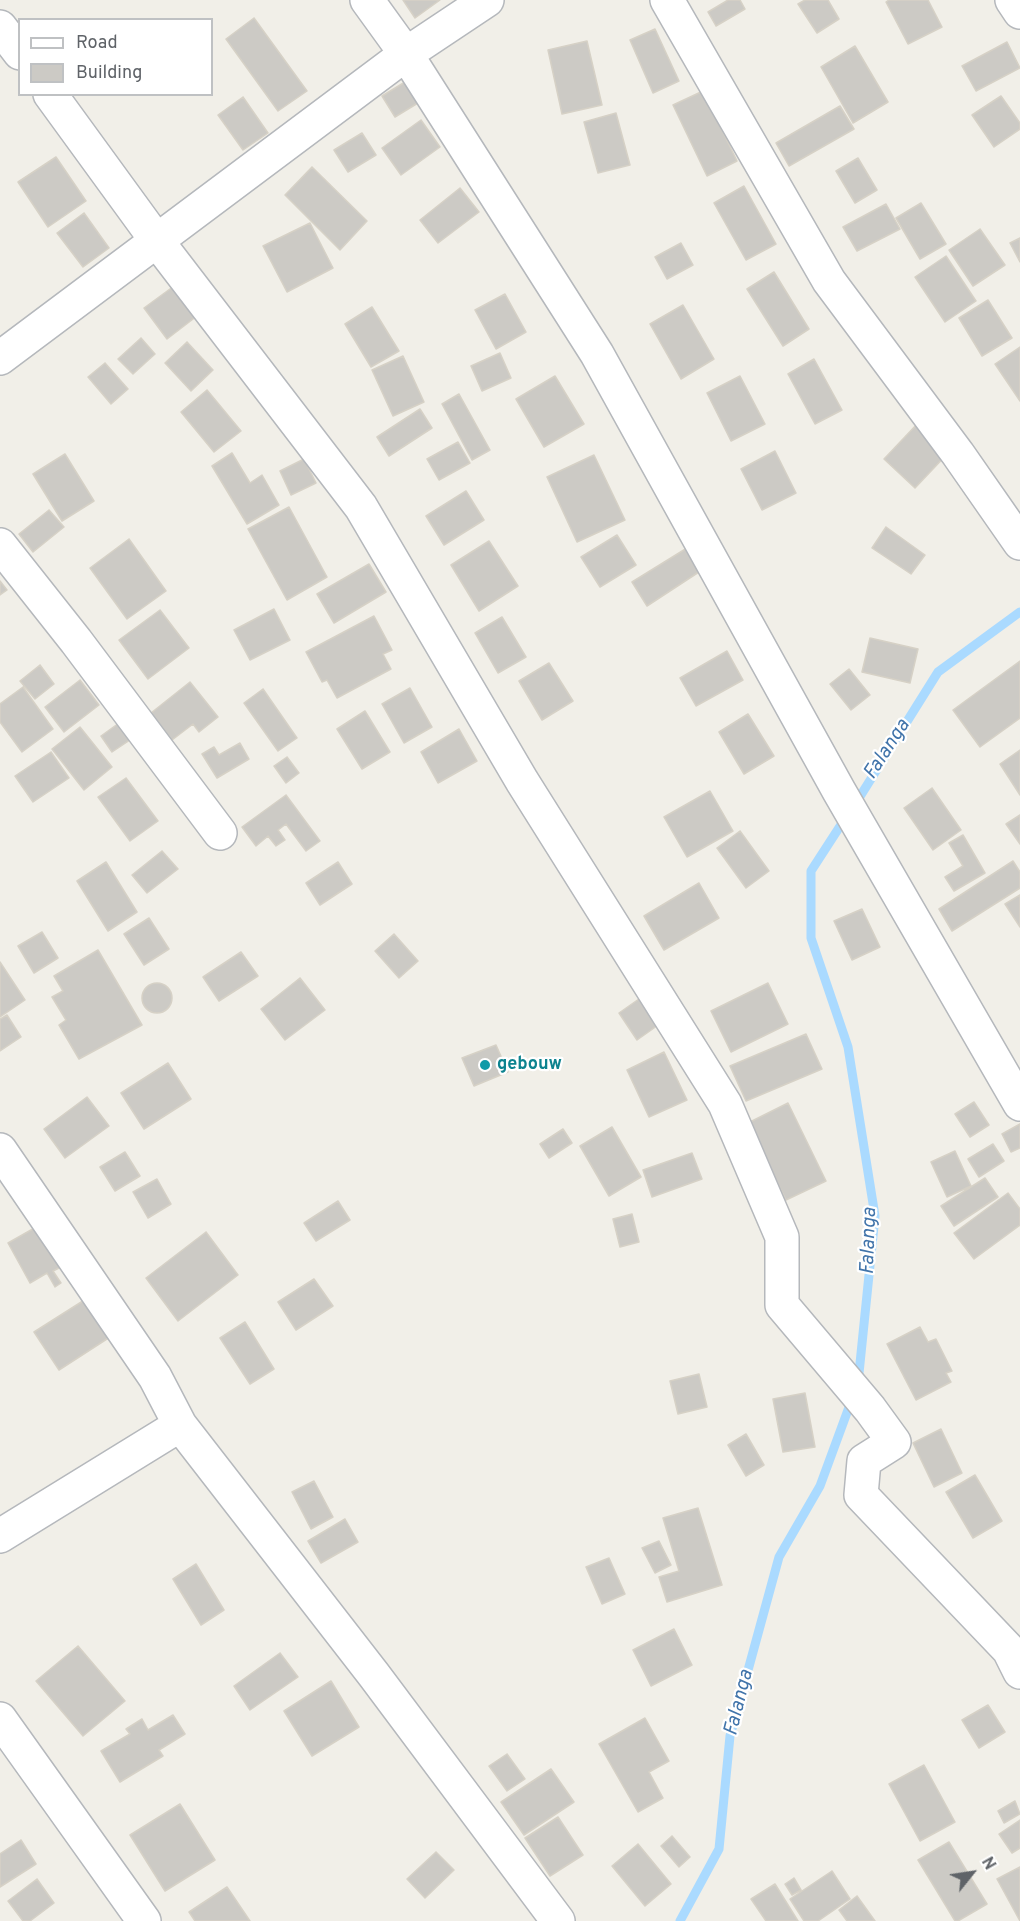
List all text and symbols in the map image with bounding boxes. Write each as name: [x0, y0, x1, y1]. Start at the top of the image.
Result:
legend: [18, 18, 213, 96]
text: Road: [76, 32, 118, 55]
text: Building: [76, 62, 142, 85]
water label: Falanga: [860, 715, 916, 785]
place label: gebouw: [497, 1054, 562, 1076]
marker: gebouw: [478, 1058, 492, 1072]
water label: Falanga: [857, 1207, 883, 1275]
water label: Falanga: [720, 1668, 760, 1738]
north arrow: [942, 1843, 1002, 1903]
text: N: [976, 1854, 999, 1874]

